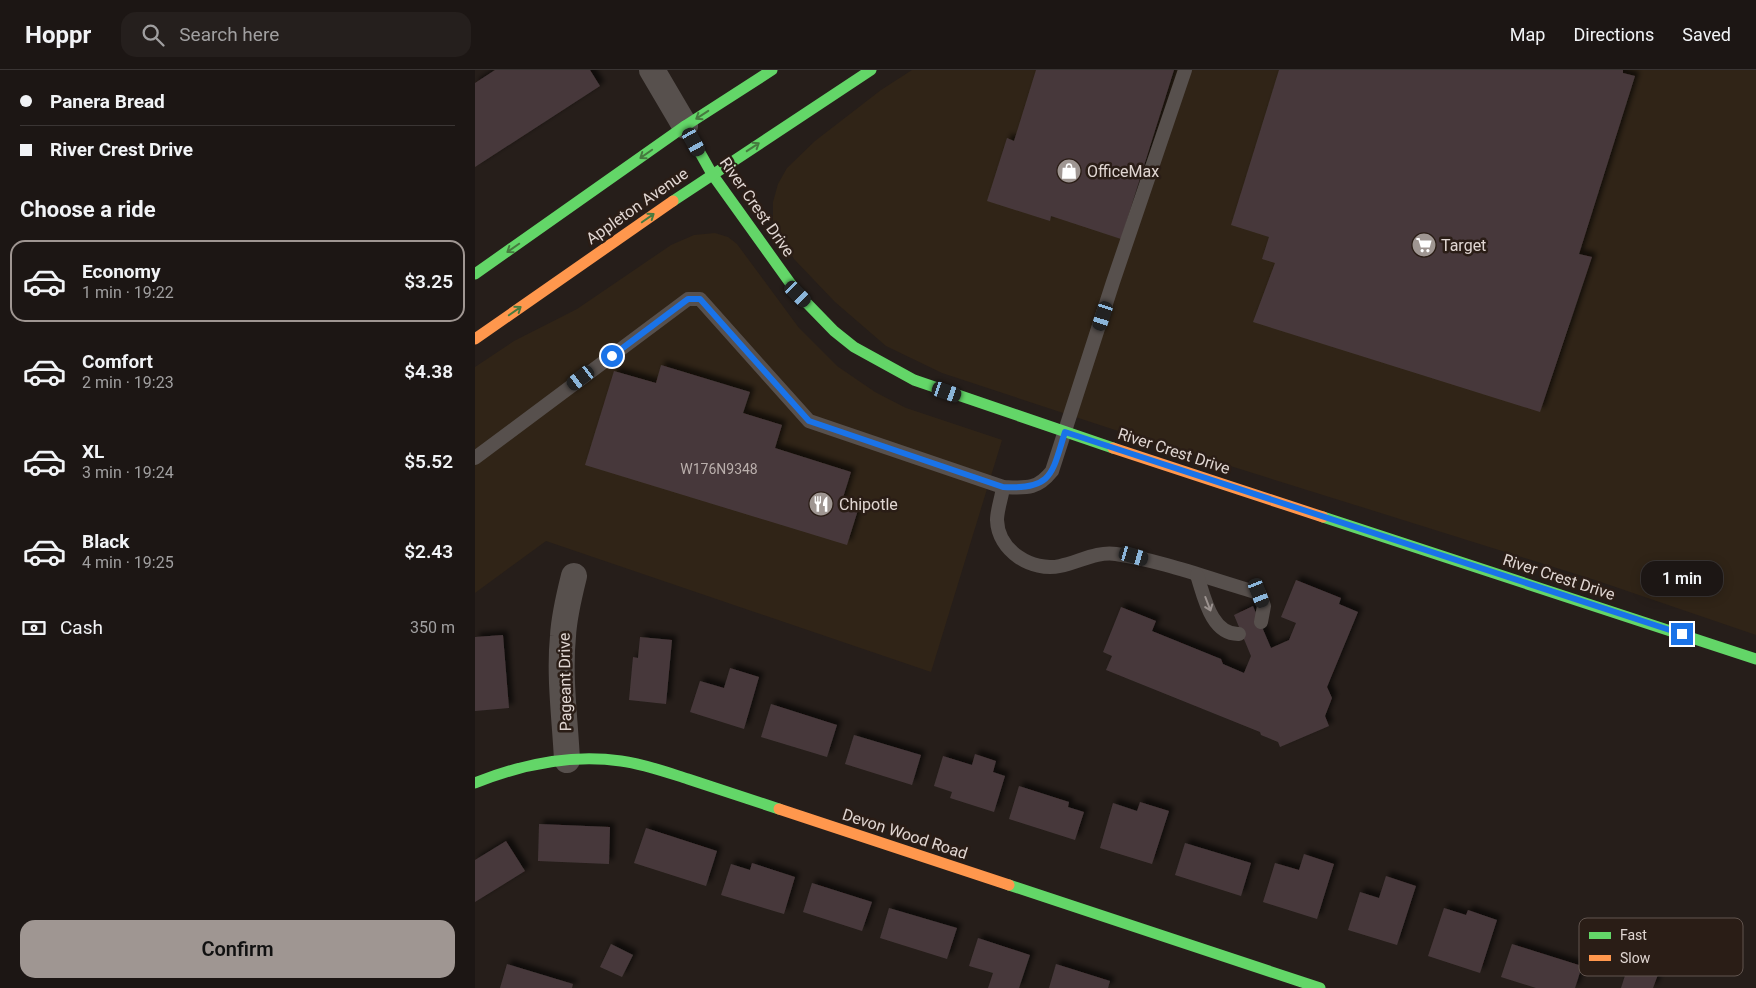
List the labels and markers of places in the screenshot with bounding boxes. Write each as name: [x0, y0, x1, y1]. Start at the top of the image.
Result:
shop icon: OfficeMax: [1056, 158, 1082, 184]
place label: OfficeMax: [1087, 162, 1159, 181]
supermarket icon: Target: [1411, 232, 1437, 258]
place label: Target: [1441, 236, 1486, 255]
restaurant icon: Chipotle: [808, 491, 834, 517]
place label: Chipotle: [839, 495, 898, 514]

